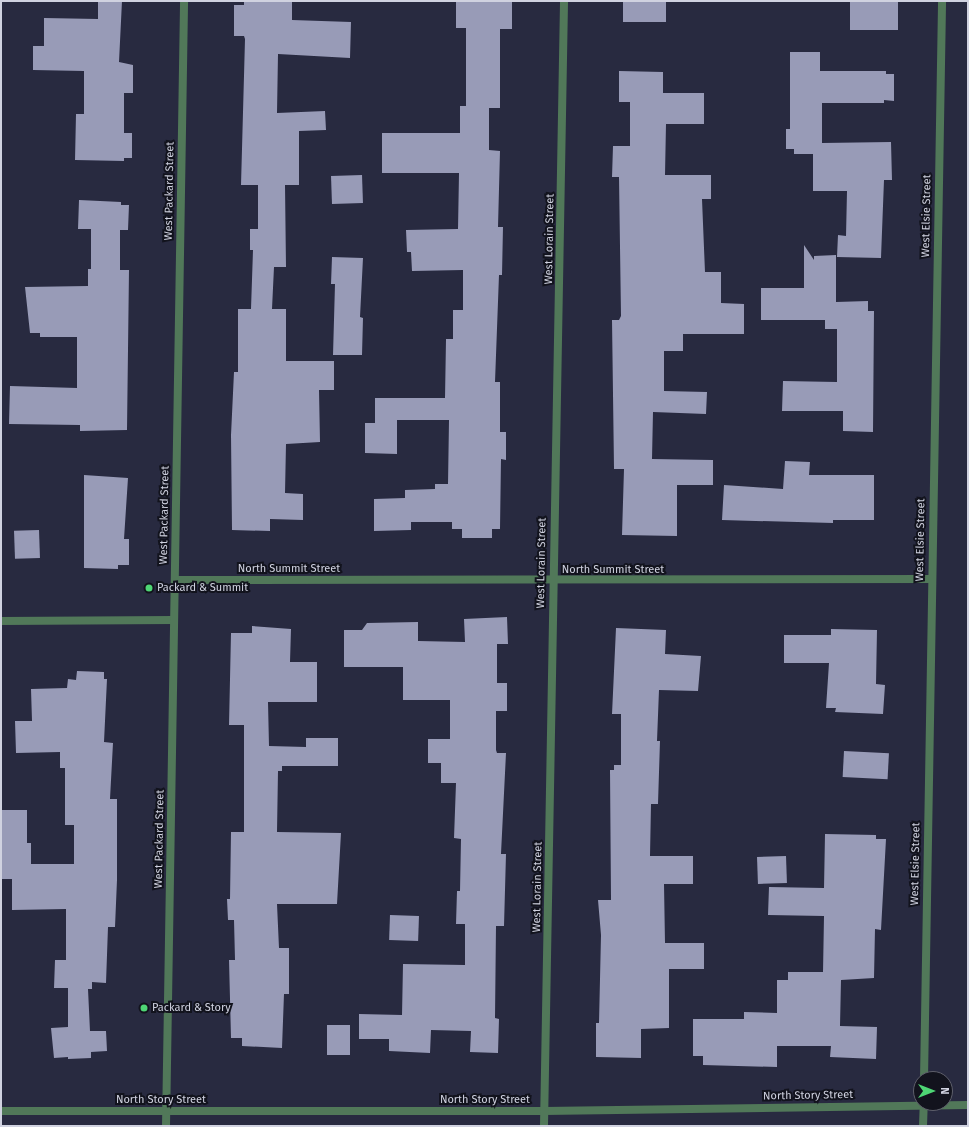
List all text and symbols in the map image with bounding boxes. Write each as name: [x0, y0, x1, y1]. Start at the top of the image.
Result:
street label: West Packard Street: [163, 142, 177, 240]
street label: West Elsie Street: [920, 174, 934, 258]
street label: West Lorain Street: [543, 194, 557, 284]
street label: West Packard Street: [158, 466, 172, 564]
street label: West Elsie Street: [914, 498, 928, 582]
street label: West Lorain Street: [535, 518, 549, 608]
street label: North Summit Street: [238, 562, 340, 576]
street label: North Summit Street: [562, 563, 664, 577]
place label: Packard & Summit: [157, 581, 248, 595]
marker: Packard & Summit: [144, 583, 154, 593]
street label: West Packard Street: [153, 790, 167, 888]
street label: West Elsie Street: [909, 822, 923, 906]
street label: West Lorain Street: [531, 842, 545, 932]
place label: Packard & Story: [152, 1001, 231, 1015]
marker: Packard & Story: [139, 1003, 149, 1013]
north arrow: [913, 1071, 953, 1111]
text: N: [938, 1087, 951, 1095]
street label: North Story Street: [763, 1089, 853, 1103]
street label: North Story Street: [116, 1093, 206, 1107]
street label: North Story Street: [440, 1093, 530, 1107]

